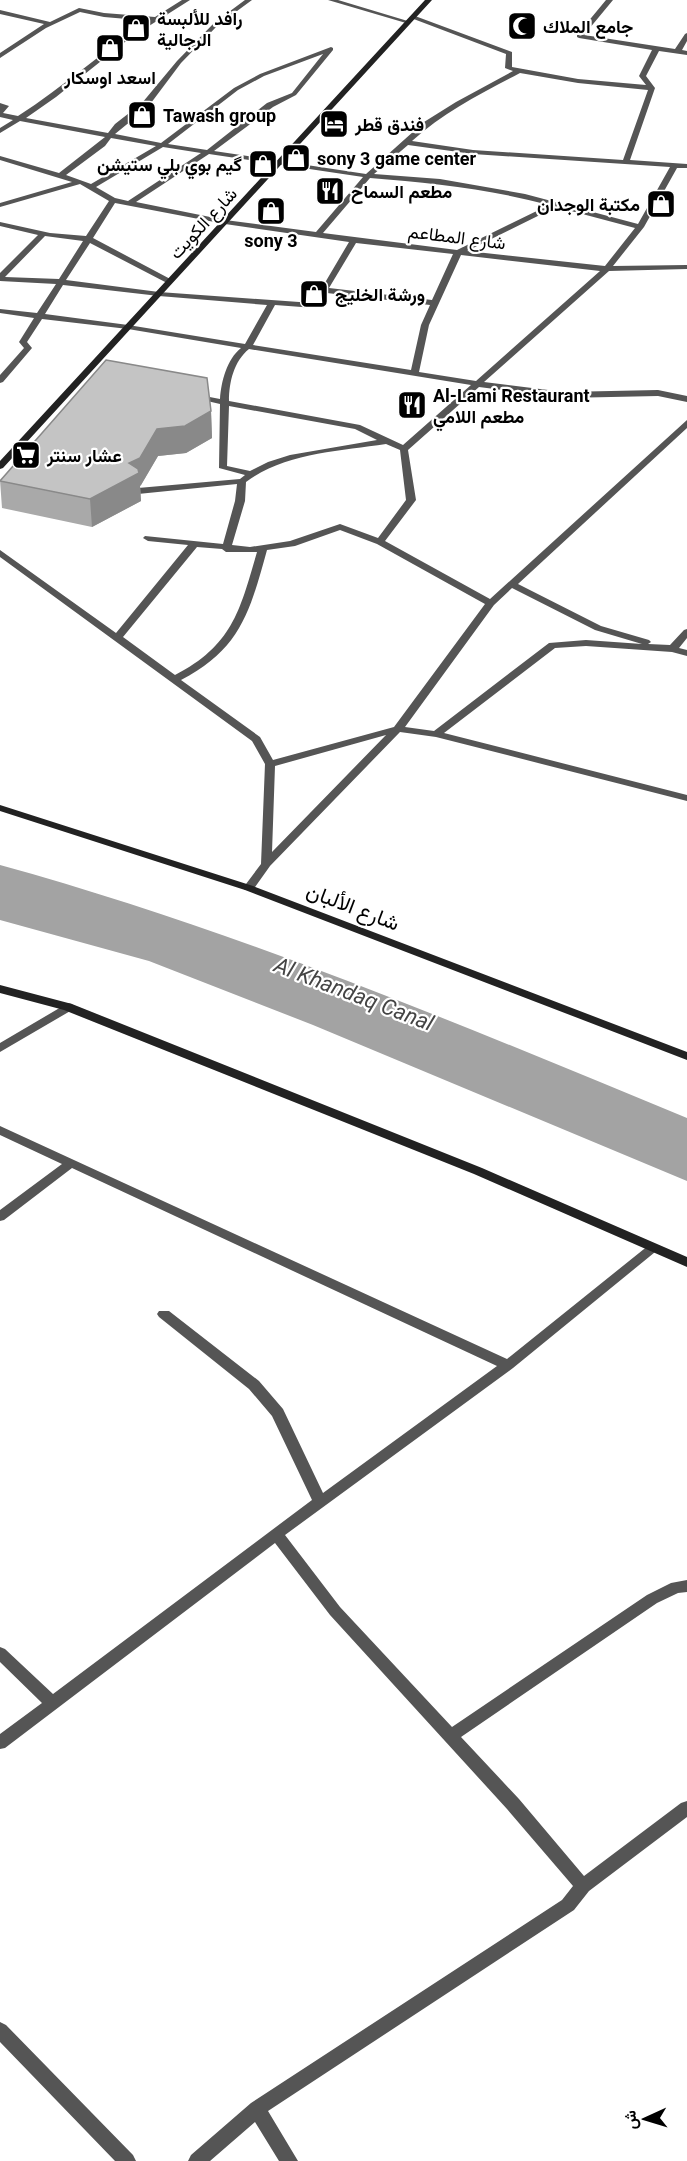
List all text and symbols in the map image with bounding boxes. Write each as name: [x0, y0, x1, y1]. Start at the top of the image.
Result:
place label: رافد للألبسة الرجالية: [157, 8, 242, 51]
mosque icon: جامع الملاك: [506, 10, 538, 42]
shop icon: رافد للألبسة الرجالية: [120, 12, 152, 44]
place label: جامع الملاك: [543, 16, 633, 39]
shop icon: اسعد اوسكار: [94, 32, 126, 64]
place label: اسعد اوسكار: [63, 67, 156, 89]
shop icon: Tawash group: [126, 99, 158, 131]
place label: Tawash group: [163, 105, 276, 126]
hotel icon: فندق قطر: [318, 108, 350, 140]
place label: فندق قطر: [354, 114, 424, 136]
shop icon: sony 3 game center: [280, 142, 312, 174]
shop icon: گيم بوي بلي ستيشن: [247, 148, 279, 180]
place label: sony 3 game center: [317, 148, 477, 169]
place label: گيم بوي بلي ستيشن: [97, 154, 242, 180]
restaurant icon: مطعم السماح: [314, 175, 346, 207]
place label: مطعم السماح: [351, 181, 452, 204]
street label: شارع الكويت: [165, 183, 243, 264]
shop icon: مكتبة الوجدان: [645, 188, 677, 220]
place label: مكتبة الوجدان: [537, 194, 640, 216]
shop icon: sony 3: [255, 195, 287, 227]
street label: شارع المطاعم: [407, 221, 507, 255]
place label: sony 3: [244, 230, 298, 251]
shop icon: ورشة الخليج: [298, 278, 330, 310]
place label: ورشة الخليج: [335, 284, 425, 307]
place label: Al-Lami Restaurant مطعم اللامي: [433, 385, 590, 432]
restaurant icon: Al-Lami Restaurant مطعم اللامي: [396, 389, 428, 421]
supermarket icon: عشار سنتر: [10, 439, 42, 471]
place label: عشار سنتر: [46, 445, 122, 467]
street label: شارع الألبان: [303, 878, 403, 938]
water label: Al Khandaq Canal: [270, 952, 438, 1036]
north arrow: [615, 2089, 675, 2149]
text: ش: [620, 2110, 641, 2130]

